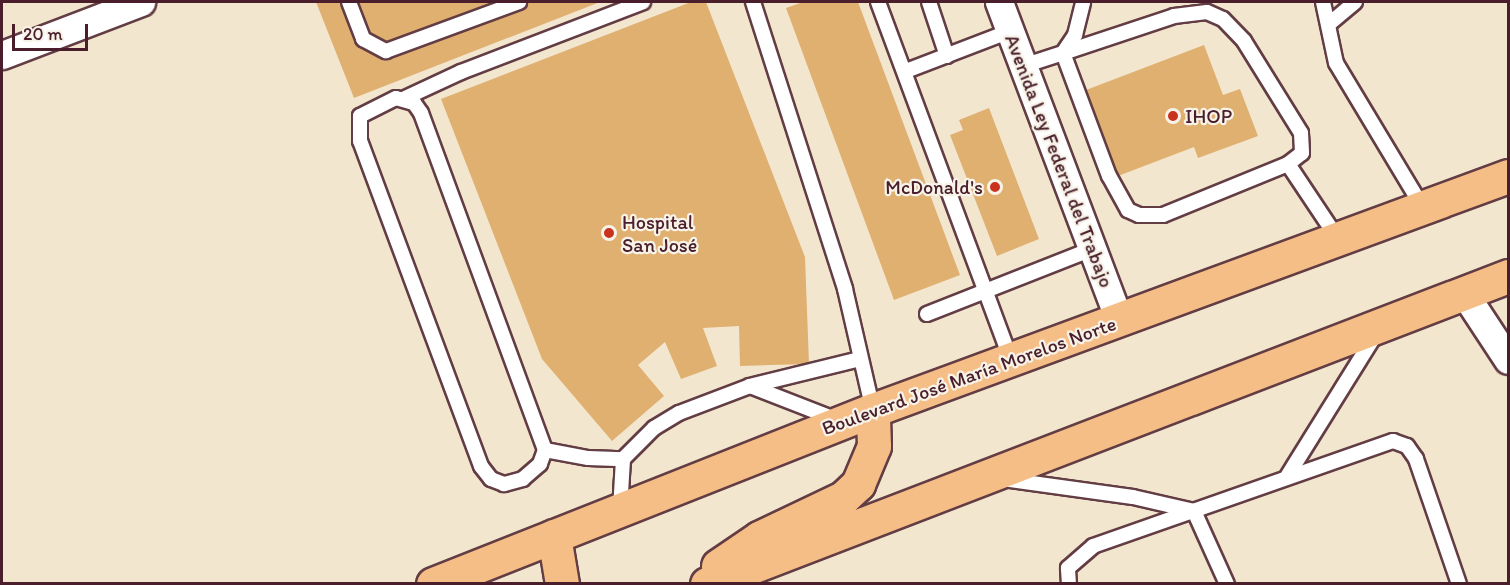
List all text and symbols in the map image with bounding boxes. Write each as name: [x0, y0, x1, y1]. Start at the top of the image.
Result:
scale bar: [15, 12, 92, 50]
text: 20 m: [23, 23, 63, 45]
street label: Avenida Ley Federal del Trabajo: [1000, 31, 1118, 291]
place label: IHOP: [1185, 104, 1232, 128]
marker: IHOP: [1166, 109, 1180, 123]
place label: McDonald's: [885, 175, 983, 199]
marker: McDonald's: [988, 180, 1002, 194]
place label: Hospital San José: [622, 210, 698, 257]
marker: Hospital San José: [600, 224, 618, 242]
street label: Boulevard José María Morelos Norte: [819, 312, 1119, 440]

